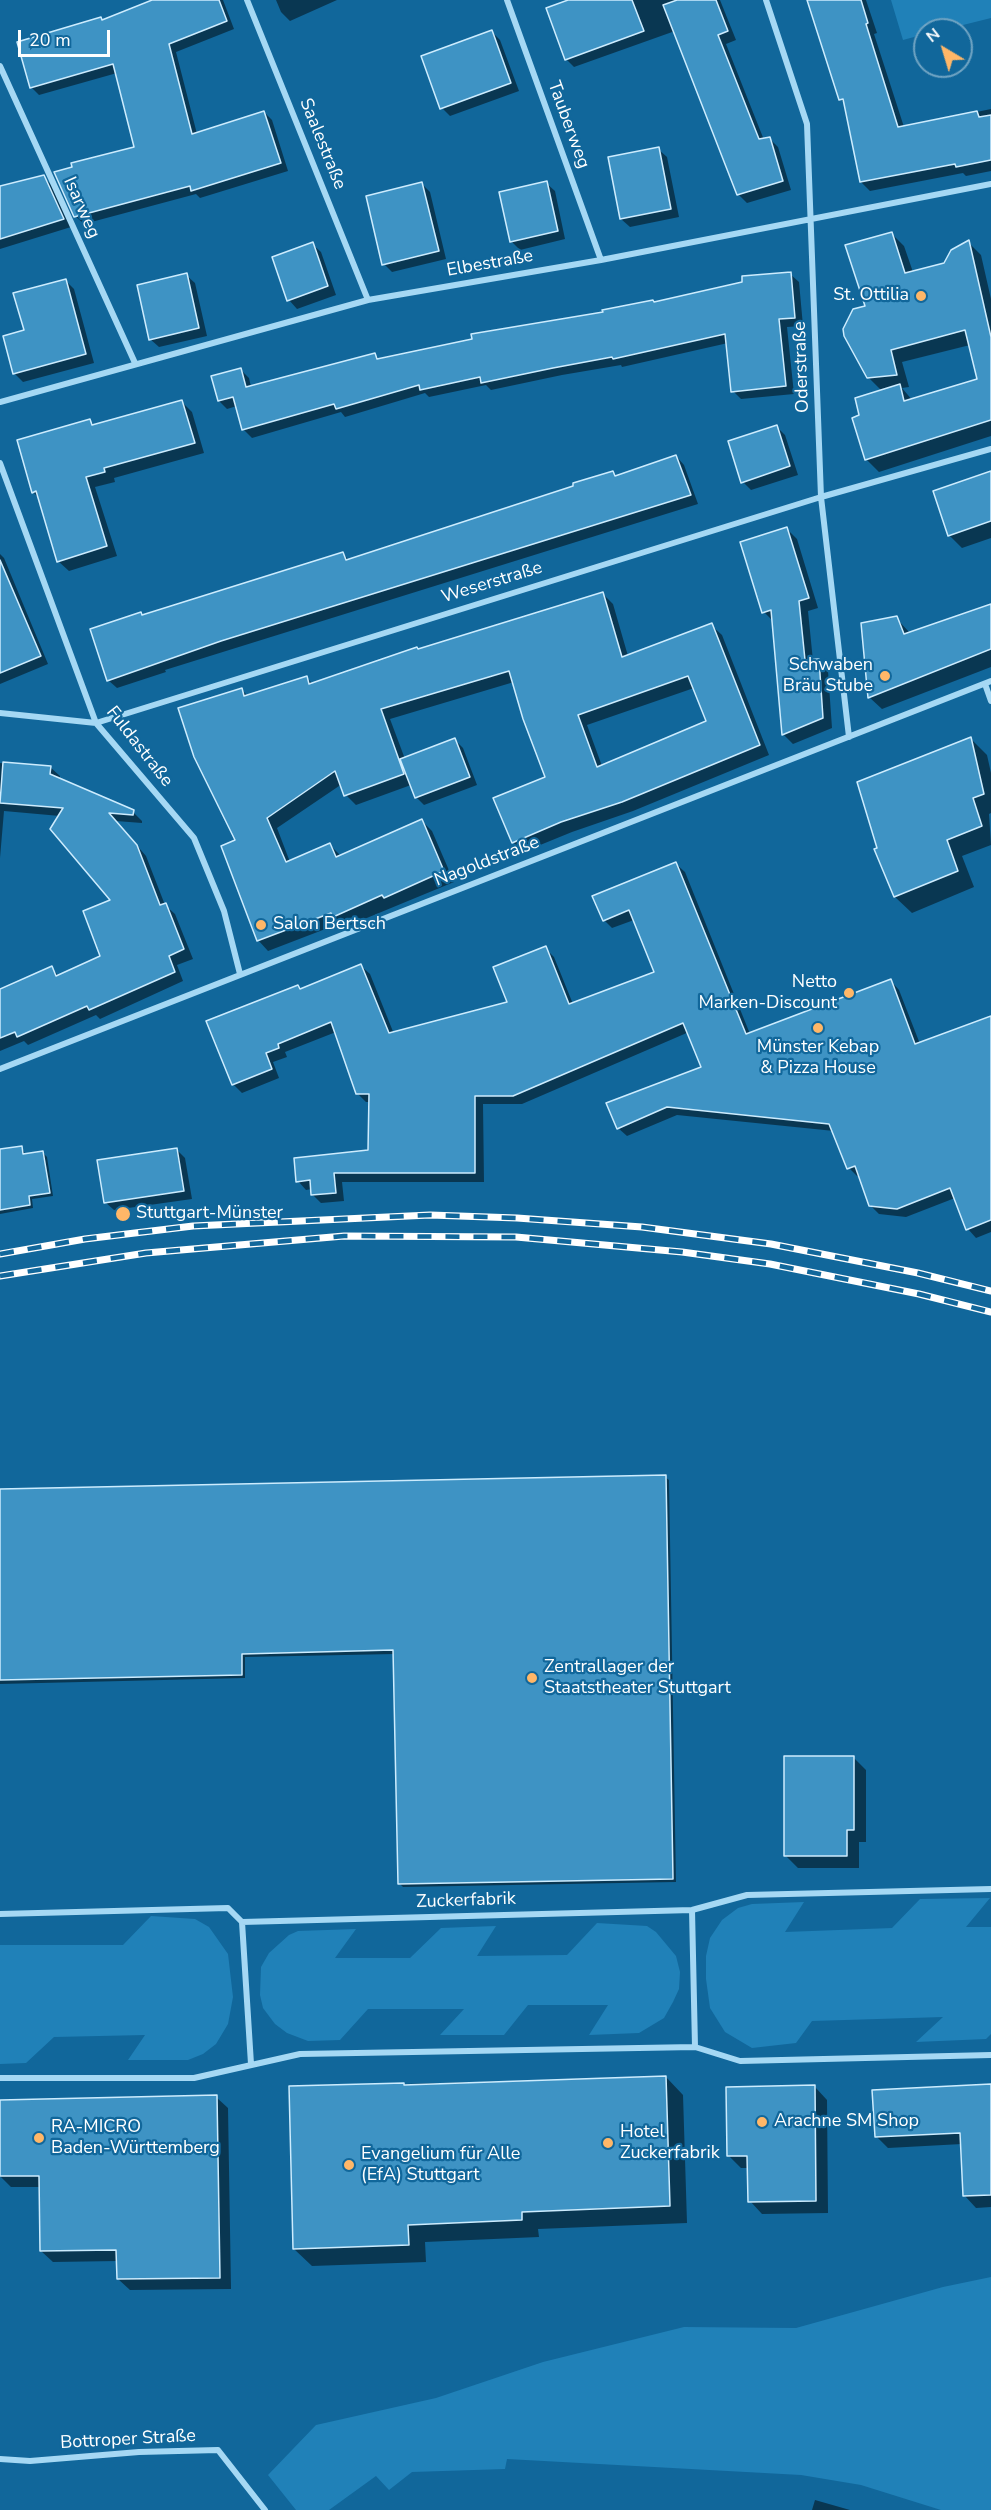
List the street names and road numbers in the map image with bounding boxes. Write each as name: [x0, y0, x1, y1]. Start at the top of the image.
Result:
street label: Tauberweg: [542, 78, 594, 172]
street label: Saalestraße: [294, 95, 350, 193]
street label: Isarweg: [58, 174, 104, 242]
street label: Elbestraße: [445, 246, 535, 282]
street label: Oderstraße: [790, 321, 814, 413]
street label: Weserstraße: [439, 557, 545, 609]
street label: Fuldastraße: [101, 702, 177, 792]
street label: Nagoldstraße: [432, 832, 542, 892]
street label: Zuckerfabrik: [416, 1888, 516, 1914]
street label: Bottroper Straße: [60, 2426, 196, 2454]

